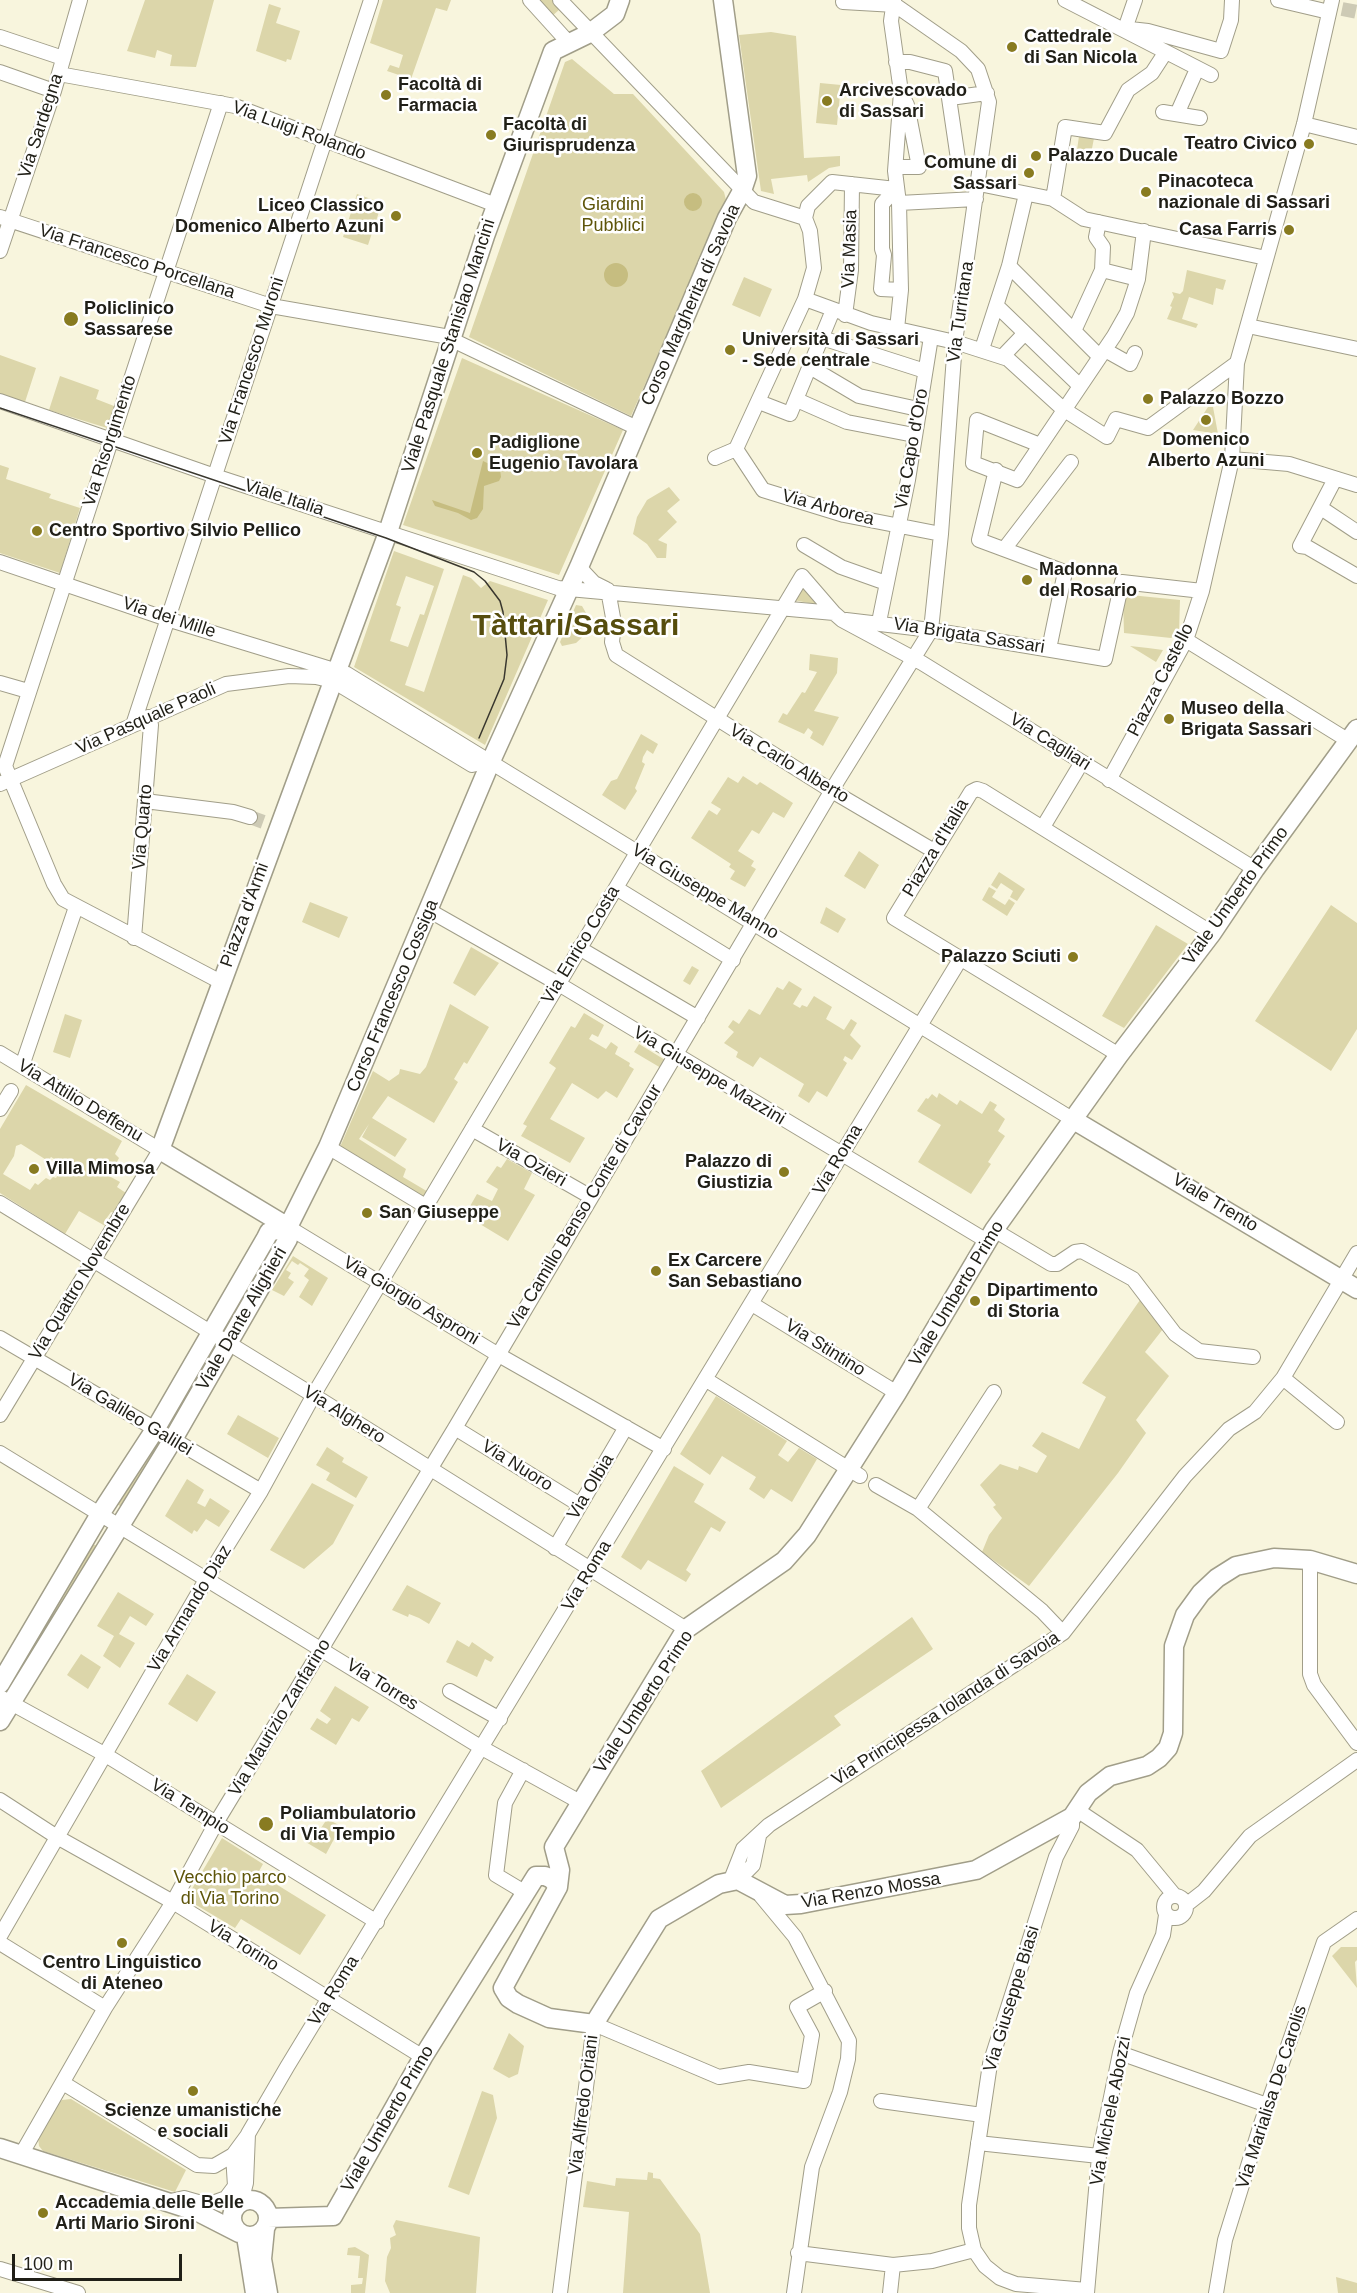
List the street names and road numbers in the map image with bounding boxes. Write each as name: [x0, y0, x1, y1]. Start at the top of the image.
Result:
street label: Via Sardegna: [14, 71, 68, 181]
street label: Via Luigi Rolando: [229, 97, 369, 165]
street label: Corso Margherita di Savoia: [637, 201, 745, 409]
street label: Via Masia: [838, 209, 862, 289]
street label: Viale Pasquale Stanislao Mancini: [398, 216, 500, 476]
street label: Via Francesco Porcellana: [36, 220, 238, 304]
street label: Via Turritana: [943, 260, 979, 364]
street label: Via Francesco Muroni: [215, 275, 289, 447]
street label: Via Risorgimento: [79, 373, 141, 509]
street label: Via Capo d'Oro: [891, 387, 933, 511]
street label: Viale Italia: [241, 475, 327, 521]
street label: Via Arborea: [779, 485, 877, 531]
street label: Via dei Mille: [120, 593, 218, 643]
street label: Via Brigata Sassari: [892, 613, 1046, 659]
street label: Piazza Castello: [1123, 620, 1199, 740]
street label: Via Pasquale Paoli: [73, 678, 219, 760]
street label: Via Cagliari: [1005, 709, 1095, 775]
street label: Via Carlo Alberto: [725, 720, 853, 808]
street label: Via Quarto: [129, 783, 157, 871]
street label: Piazza d'Italia: [898, 795, 974, 901]
street label: Viale Umberto Primo: [1179, 823, 1293, 969]
street label: Via Giuseppe Manno: [628, 840, 782, 944]
street label: Piazza d'Armi: [216, 860, 274, 970]
street label: Via Enrico Costa: [537, 882, 625, 1008]
street label: Corso Francesco Cossiga: [343, 896, 443, 1096]
street label: Via Giuseppe Mazzini: [629, 1022, 789, 1130]
street label: Via Attilio Deffenu: [13, 1055, 147, 1147]
street label: Via Camillo Benso Conte di Cavour: [503, 1081, 667, 1333]
street label: Via Roma: [808, 1121, 868, 1199]
street label: Via Ozieri: [492, 1134, 570, 1192]
street label: Viale Trento: [1168, 1169, 1262, 1237]
street label: Via Quattro Novembre: [25, 1200, 135, 1364]
street label: Viale Umberto Primo: [905, 1217, 1009, 1371]
street label: Viale Dante Alighieri: [192, 1244, 292, 1394]
street label: Via Giorgio Asproni: [339, 1252, 483, 1350]
street label: Via Stintino: [781, 1315, 869, 1381]
street label: Via Galileo Galilei: [64, 1369, 196, 1461]
street label: Via Alghero: [299, 1381, 389, 1449]
street label: Via Nuoro: [477, 1436, 557, 1496]
street label: Via Olbia: [563, 1450, 619, 1524]
street label: Via Roma: [557, 1537, 617, 1615]
street label: Via Armando Diaz: [143, 1541, 237, 1677]
street label: Viale Umberto Primo: [590, 1627, 698, 1777]
street label: Via Principessa Iolanda di Savoia: [828, 1627, 1064, 1791]
street label: Via Maurizio Zanfarino: [224, 1635, 336, 1801]
street label: Via Torres: [342, 1654, 422, 1716]
street label: Via Tempio: [147, 1774, 233, 1840]
street label: Via Renzo Mossa: [800, 1868, 942, 1914]
street label: Via Torino: [203, 1916, 283, 1976]
street label: Via Giuseppe Biasi: [979, 1923, 1045, 2075]
street label: Via Roma: [304, 1952, 364, 2030]
street label: Via Marialisa De Carolis: [1232, 2002, 1312, 2192]
street label: Via Alfredo Oriani: [565, 2034, 603, 2176]
street label: Via Michele Abozzi: [1086, 2034, 1136, 2188]
street label: Viale Umberto Primo: [337, 2042, 439, 2196]

